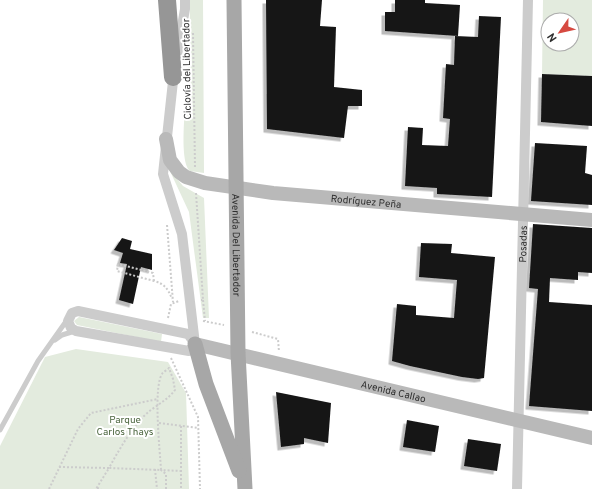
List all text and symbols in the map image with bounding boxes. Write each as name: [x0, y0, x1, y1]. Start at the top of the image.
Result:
north arrow: [540, 12, 580, 52]
street label: Ciclovía del Libertador: [180, 18, 195, 120]
text: N: [545, 30, 561, 44]
street label: Avenida Del Libertador: [228, 193, 242, 297]
street label: Rodríguez Peña: [330, 193, 402, 212]
street label: Posadas: [517, 225, 531, 263]
street label: Avenida Callao: [359, 378, 427, 407]
park label: Parque Carlos Thays: [97, 414, 154, 439]

